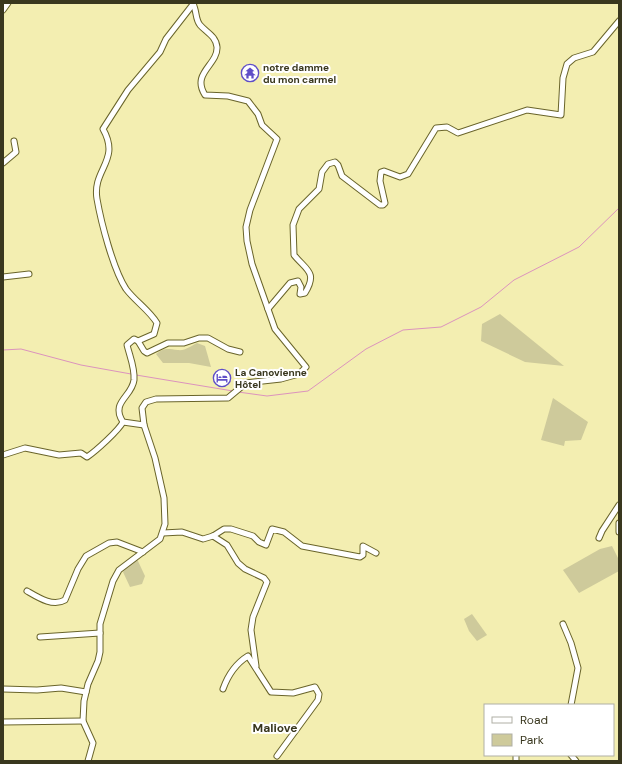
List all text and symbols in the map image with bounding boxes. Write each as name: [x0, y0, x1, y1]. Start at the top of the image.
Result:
place label: notre damme du mon carmel: [263, 61, 337, 86]
temple icon: notre damme du mon carmel: [240, 63, 260, 83]
place label: La Canovienne Hôtel: [235, 366, 307, 391]
hotel icon: La Canovienne Hôtel: [212, 368, 232, 388]
legend: [484, 704, 614, 756]
text: Road: [520, 712, 548, 728]
district label: Maliove: [253, 720, 297, 736]
text: Park: [520, 732, 544, 748]

